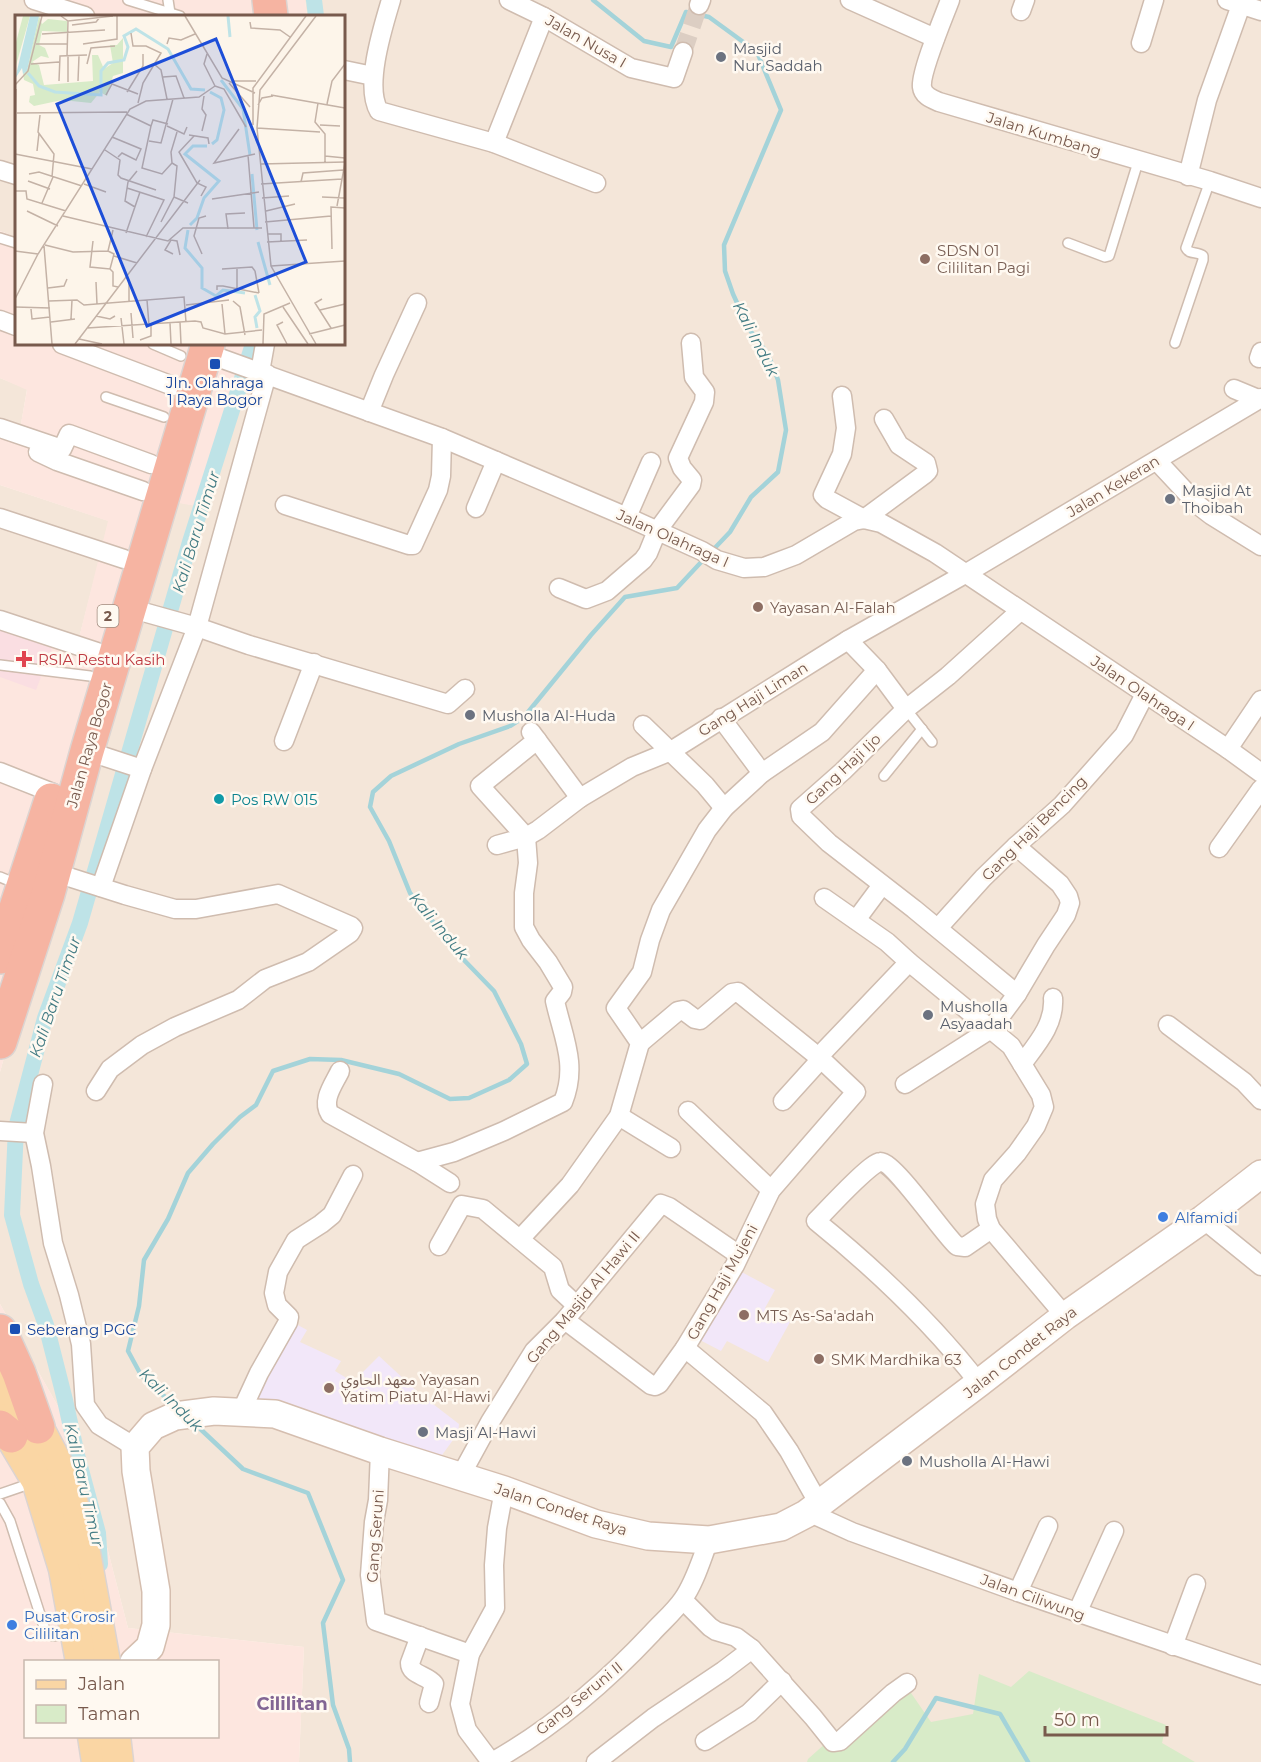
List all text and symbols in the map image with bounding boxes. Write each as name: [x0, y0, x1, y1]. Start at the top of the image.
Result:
street label: Jalan Nusa I: [541, 10, 630, 72]
inset map: [15, 15, 345, 345]
place label: Masjid Nur Saddah: [733, 39, 823, 75]
marker: Masjid Nur Saddah: [714, 50, 728, 64]
street label: Jalan Kumbang: [983, 107, 1104, 160]
place label: SDSN 01 Cililitan Pagi: [937, 241, 1030, 277]
marker: SDSN 01 Cililitan Pagi: [918, 252, 932, 266]
water label: Kali Induk: [729, 298, 784, 381]
marker: Jln. Olahraga 1 Raya Bogor: [208, 357, 222, 371]
place label: Jln. Olahraga 1 Raya Bogor: [165, 373, 264, 409]
street label: Jalan Kekeran: [1062, 451, 1163, 522]
water label: Kali Baru Timur: [168, 468, 224, 595]
place label: Masjid At Thoibah: [1182, 481, 1252, 517]
marker: Masjid At Thoibah: [1163, 492, 1177, 506]
street label: Jalan Olahraga I: [613, 504, 732, 571]
place label: Yayasan Al-Falah: [770, 598, 896, 617]
marker: Yayasan Al-Falah: [751, 600, 765, 614]
road number: 2: [98, 605, 118, 627]
marker: RSIA Restu Kasih: [15, 650, 33, 668]
place label: RSIA Restu Kasih: [38, 650, 165, 669]
street label: Jalan Olahraga I: [1087, 651, 1198, 735]
street label: Gang Haji Liman: [695, 658, 811, 740]
street label: Jalan Raya Bogor: [62, 680, 116, 811]
place label: Musholla Al-Huda: [482, 706, 616, 725]
marker: Musholla Al-Huda: [463, 708, 477, 722]
street label: Gang Haji Ijo: [801, 729, 885, 809]
street label: Gang Haji Bencing: [977, 771, 1091, 885]
place label: Pos RW 015: [231, 790, 318, 809]
marker: Pos RW 015: [212, 792, 226, 806]
water label: Kali Induk: [406, 889, 473, 964]
water label: Kali Baru Timur: [25, 934, 85, 1060]
place label: Musholla Asyaadah: [940, 997, 1013, 1033]
marker: Musholla Asyaadah: [921, 1008, 935, 1022]
place label: Alfamidi: [1175, 1208, 1238, 1227]
marker: Alfamidi: [1156, 1210, 1170, 1224]
street label: Gang Haji Mujeni: [682, 1221, 762, 1343]
street label: Gang Masjid Al Hawi II: [522, 1227, 644, 1367]
street label: Jalan Condet Raya: [959, 1302, 1080, 1403]
place label: MTS As-Sa'adah: [756, 1306, 875, 1325]
marker: MTS As-Sa'adah: [737, 1308, 751, 1322]
place label: Seberang PGC: [27, 1320, 136, 1339]
marker: Seberang PGC: [8, 1322, 22, 1336]
place label: SMK Mardhika 63: [831, 1350, 962, 1369]
marker: SMK Mardhika 63: [812, 1352, 826, 1366]
water label: Kali Induk: [136, 1365, 208, 1437]
place label: معهد الحاوي Yayasan Yatim Piatu Al-Hawi: [341, 1370, 491, 1406]
marker: معهد الحاوي Yayasan Yatim Piatu Al-Hawi: [322, 1381, 336, 1395]
water label: Kali Baru Timur: [61, 1421, 108, 1549]
place label: Masji Al-Hawi: [435, 1423, 536, 1442]
marker: Masji Al-Hawi: [416, 1425, 430, 1439]
place label: Musholla Al-Hawi: [919, 1452, 1050, 1471]
marker: Musholla Al-Hawi: [900, 1454, 914, 1468]
street label: Jalan Condet Raya: [491, 1478, 630, 1539]
street label: Gang Seruni: [362, 1489, 388, 1583]
street label: Jalan Ciliwung: [977, 1569, 1088, 1625]
place label: Pusat Grosir Cililitan: [24, 1607, 115, 1643]
marker: Pusat Grosir Cililitan: [5, 1618, 19, 1632]
street label: Gang Seruni II: [532, 1657, 626, 1739]
legend: [24, 1660, 219, 1738]
text: Jalan: [77, 1673, 125, 1695]
district label: Cililitan: [256, 1693, 328, 1715]
scale bar: [1045, 1699, 1166, 1737]
text: Taman: [78, 1703, 140, 1725]
text: 50 m: [1054, 1709, 1100, 1731]

